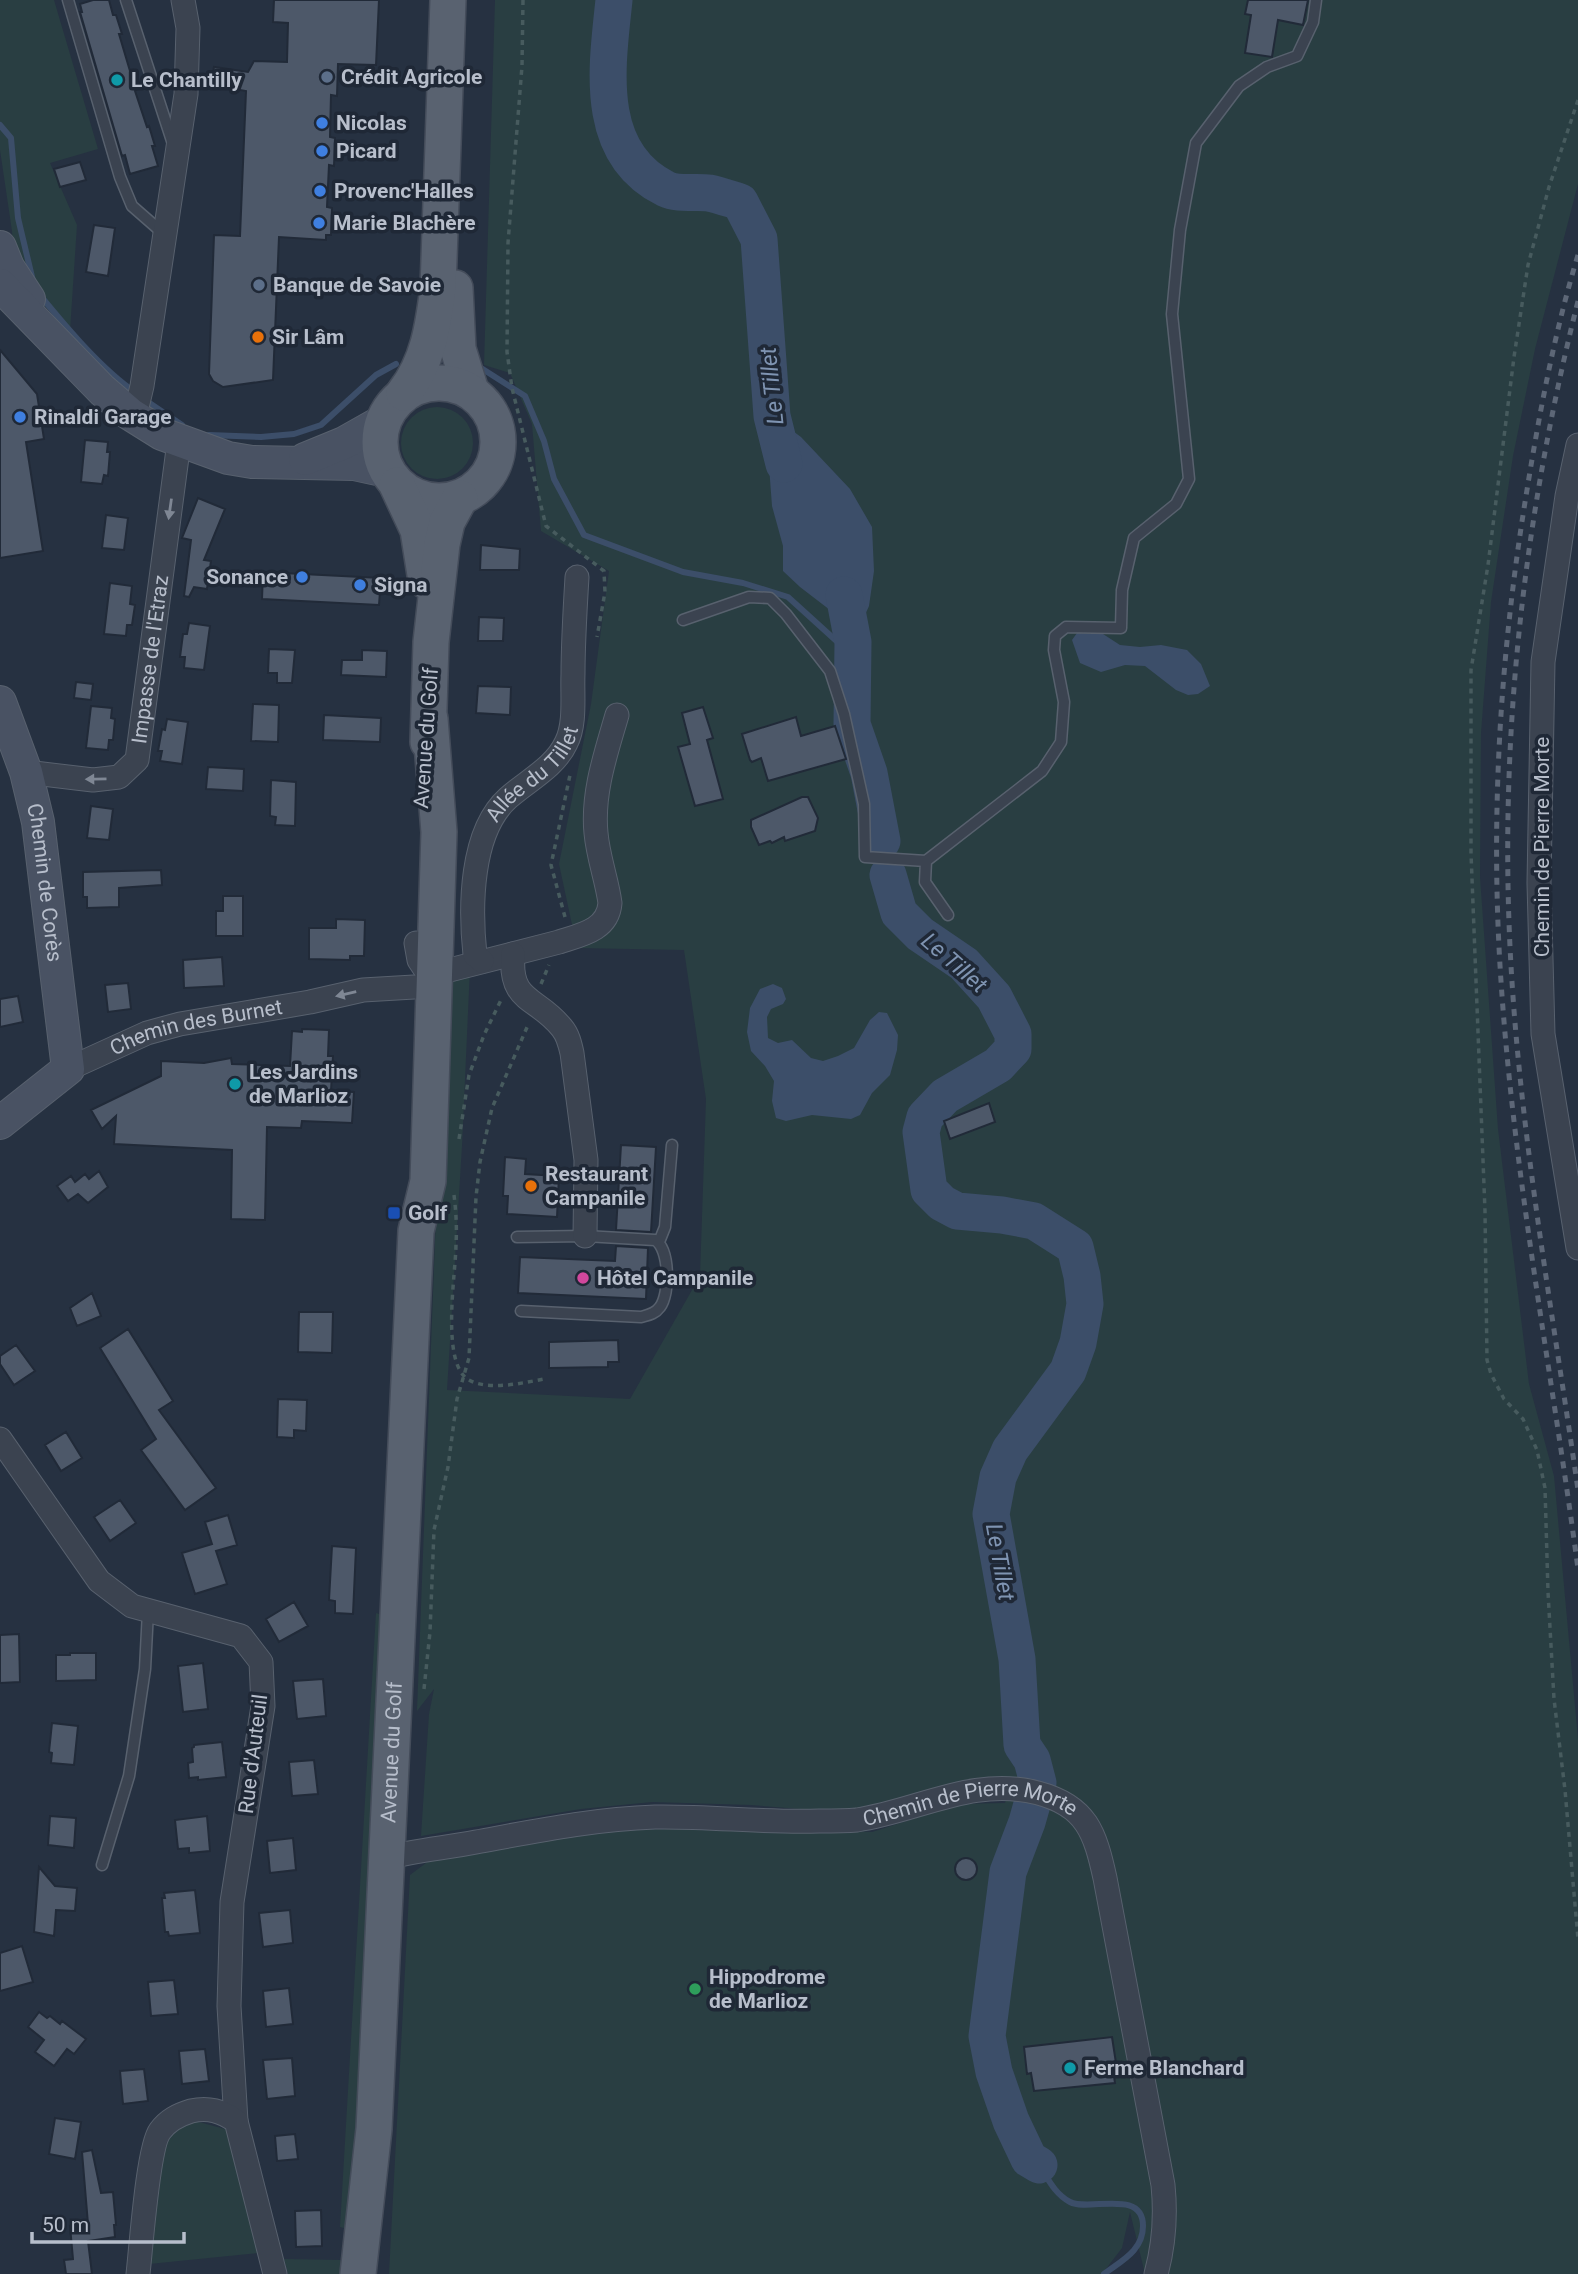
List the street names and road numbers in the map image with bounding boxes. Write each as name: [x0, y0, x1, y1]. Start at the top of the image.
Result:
street label: Impasse de l'Etraz: [127, 574, 173, 745]
street label: Avenue du Golf: [409, 666, 443, 809]
street label: Allée du Tillet: [481, 724, 583, 826]
street label: Chemin de Pierre Morte: [1530, 737, 1554, 957]
street label: Chemin de Corès: [22, 801, 67, 963]
street label: Chemin des Burnet: [106, 995, 284, 1060]
street label: Avenue du Golf: [376, 1680, 407, 1823]
street label: Rue d'Auteuil: [234, 1693, 272, 1815]
street label: Chemin de Pierre Morte: [861, 1776, 1083, 1831]

